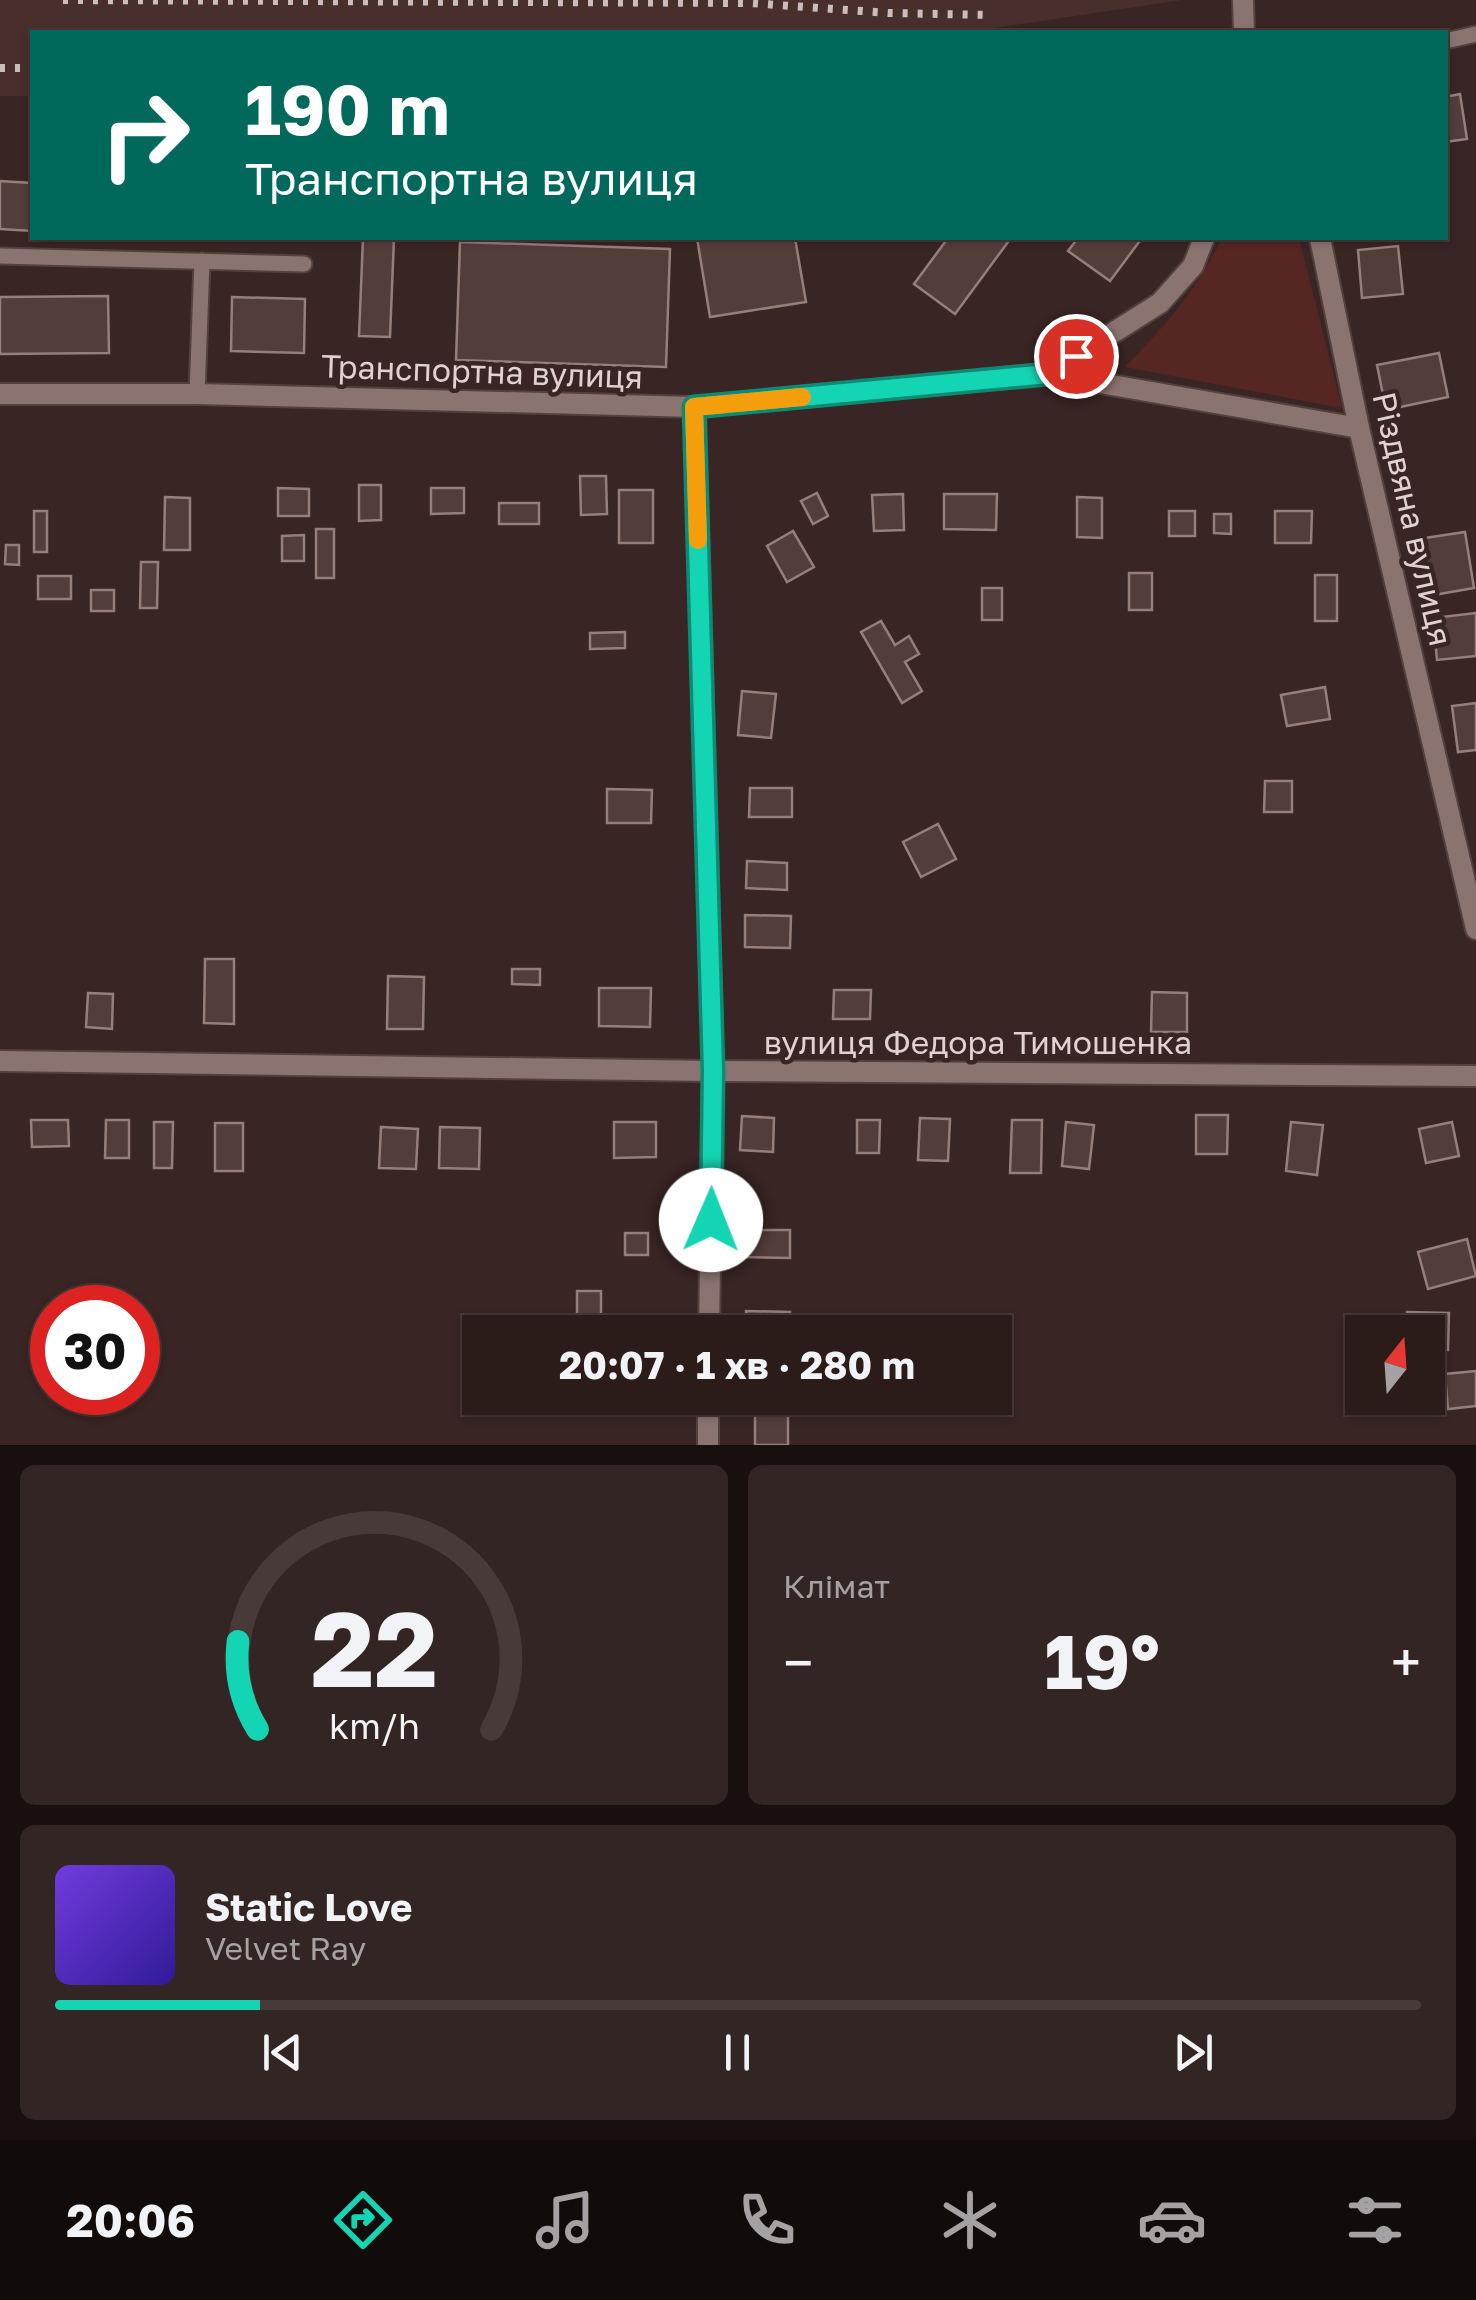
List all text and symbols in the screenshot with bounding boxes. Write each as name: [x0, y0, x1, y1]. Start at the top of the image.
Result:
text: 190 m: [245, 66, 450, 150]
icon: right: [80, 70, 210, 200]
text: Транспортна вулиця: [245, 151, 698, 205]
pin: [1034, 314, 1119, 399]
icon: arrive: [1049, 329, 1104, 384]
street label: Транспортна вулиця: [320, 346, 644, 396]
street label: Різдвяна вулиця: [1365, 388, 1461, 649]
street label: вулиця Федора Тимошенка: [764, 1023, 1192, 1061]
position arrow: [659, 1168, 763, 1272]
speed limit sign: 30: [30, 1285, 160, 1415]
north arrow: [1345, 1315, 1445, 1415]
map controls: [1345, 1315, 1445, 1415]
text: 20:07 · 1 хв · 280 m: [559, 1342, 915, 1387]
text: Клімат: [783, 1567, 890, 1605]
text: 22: [311, 1585, 437, 1710]
text: 19°: [1044, 1615, 1160, 1706]
text: −: [783, 1629, 813, 1695]
text: +: [1391, 1629, 1421, 1695]
text: km/h: [329, 1704, 419, 1747]
text: Static Love: [205, 1884, 412, 1929]
text: Velvet Ray: [205, 1929, 366, 1967]
icon: previous: [255, 2025, 310, 2080]
icon: pause: [710, 2025, 765, 2080]
icon: next: [1166, 2025, 1221, 2080]
icon: directions: [328, 2185, 398, 2255]
icon: music: [530, 2185, 600, 2255]
icon: phone: [732, 2185, 802, 2255]
icon: climate: [935, 2185, 1005, 2255]
icon: car: [1137, 2185, 1207, 2255]
icon: filters: [1340, 2185, 1410, 2255]
text: 20:06: [66, 2193, 195, 2247]

